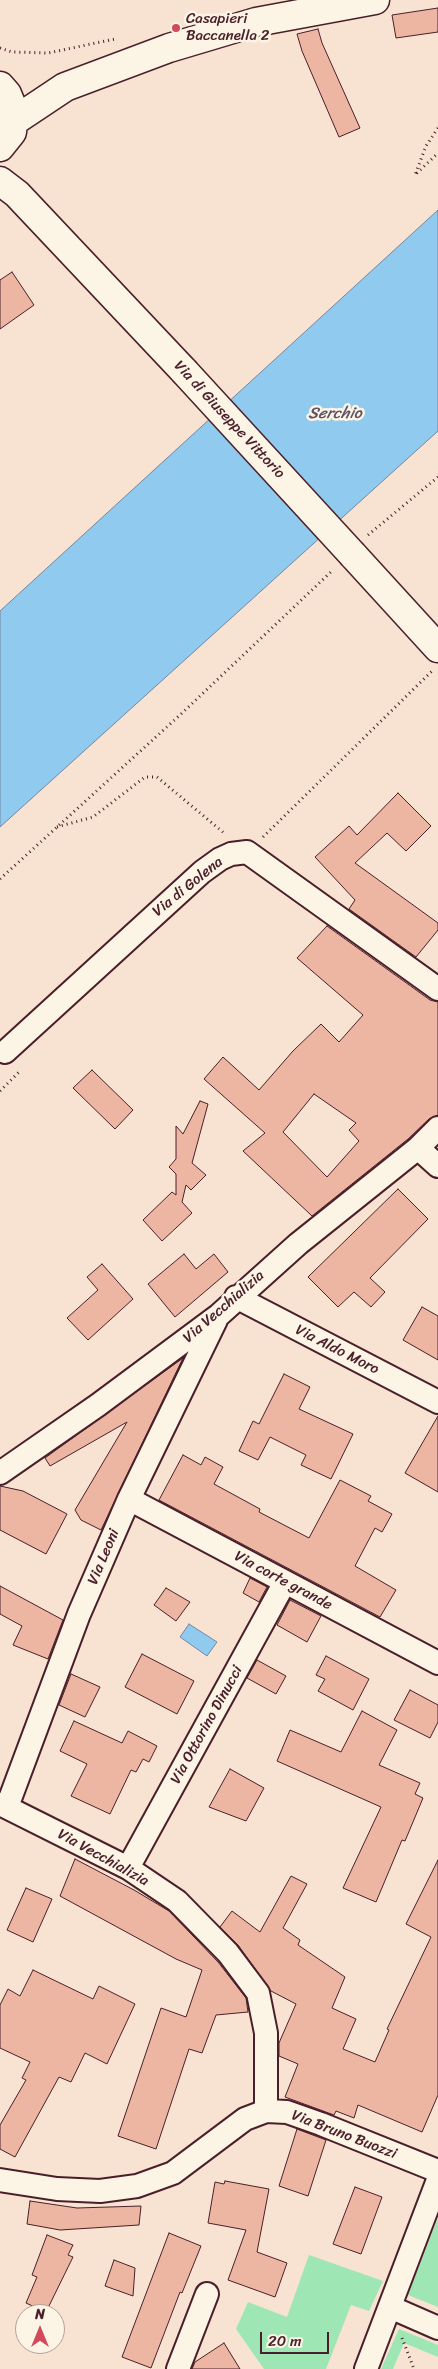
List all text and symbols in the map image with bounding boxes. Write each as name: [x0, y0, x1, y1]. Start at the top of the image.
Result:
place label: Casapieri Baccanella 2: [186, 10, 270, 45]
marker: Casapieri Baccanella 2: [170, 22, 182, 34]
street label: Via di Giuseppe Vittorio: [170, 357, 288, 483]
water label: Serchio: [308, 404, 362, 424]
street label: Via di Golena: [149, 853, 227, 921]
street label: Via Vecchializia: [180, 1267, 268, 1347]
street label: Via Aldo Moro: [292, 1321, 382, 1379]
street label: Via Leoni: [84, 1526, 124, 1588]
street label: Via corte grande: [231, 1548, 335, 1614]
street label: Via Ottorino Dinucci: [167, 1663, 247, 1787]
street label: Via Vecchializia: [54, 1825, 152, 1891]
street label: Via Bruno Buozzi: [289, 2107, 399, 2163]
text: N: [35, 2302, 45, 2327]
north arrow: [15, 2304, 65, 2354]
scale bar: [263, 2322, 332, 2354]
text: 20 m: [268, 2328, 302, 2354]

